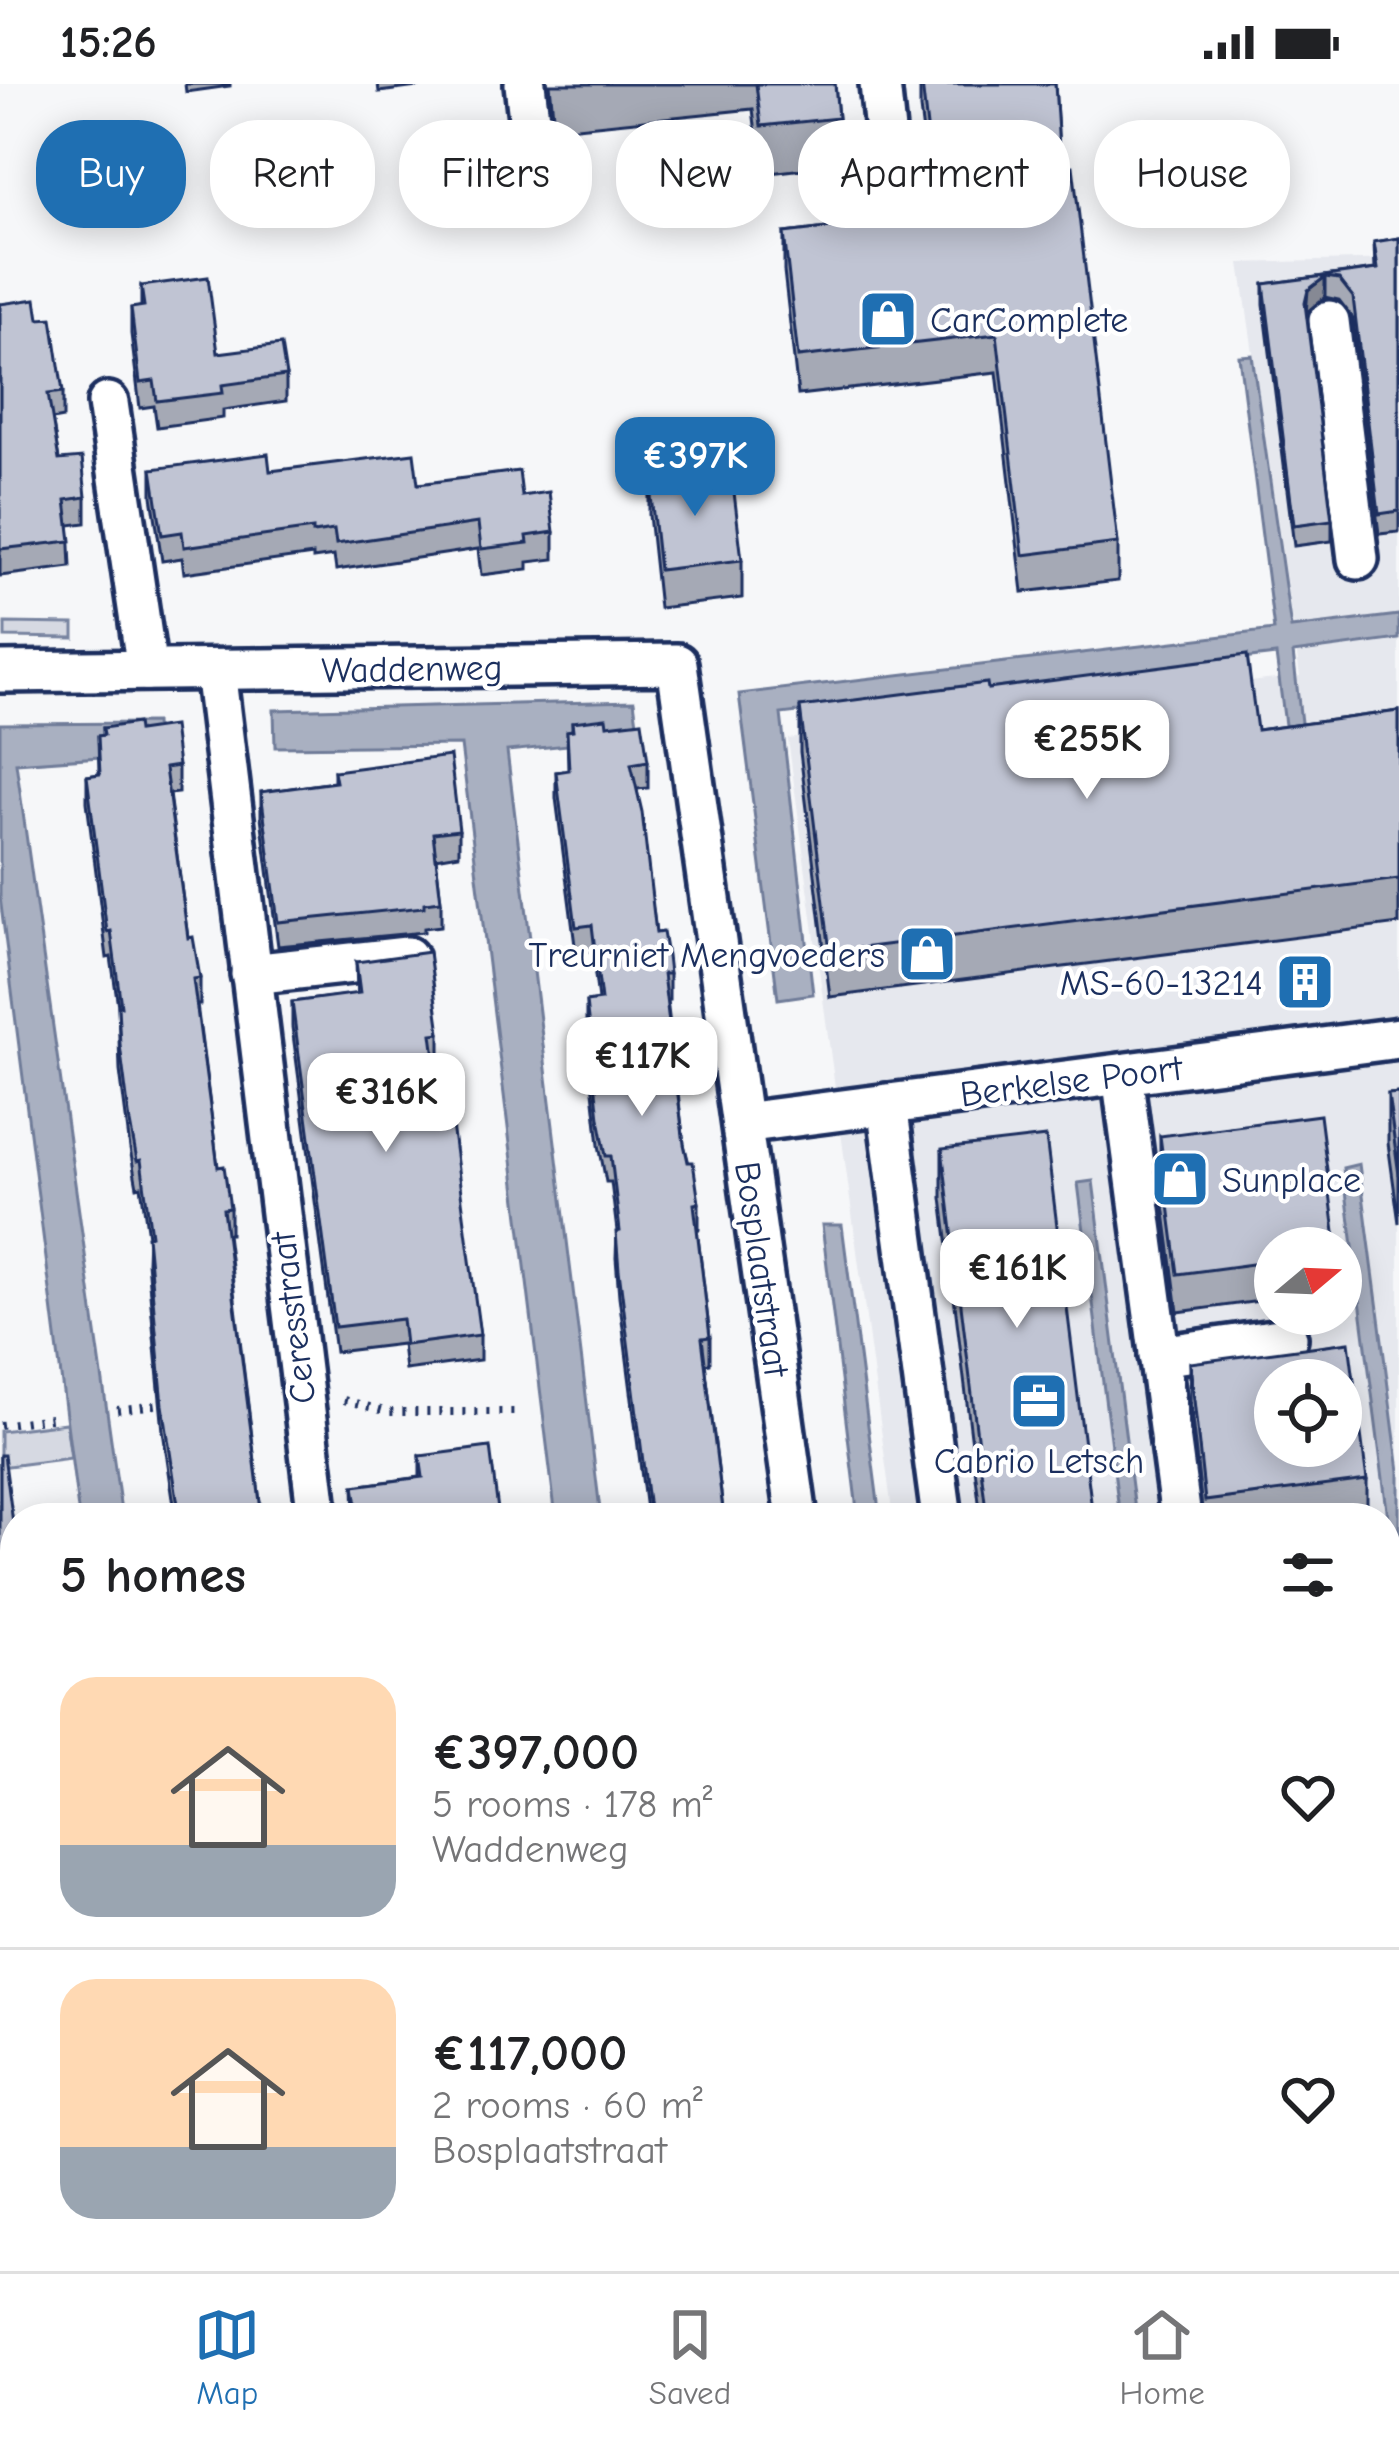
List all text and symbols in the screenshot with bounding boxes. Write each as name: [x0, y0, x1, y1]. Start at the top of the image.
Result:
text: 15:26: [60, 16, 157, 68]
chip: Buy: [36, 120, 186, 228]
chip: Rent: [210, 120, 375, 228]
chip: Filters: [399, 120, 592, 228]
chip: New: [616, 120, 774, 228]
chip: Apartment: [798, 120, 1070, 228]
chip: House: [1094, 120, 1290, 228]
shop icon: CarComplete: [857, 288, 919, 350]
place label: CarComplete: [930, 300, 1128, 341]
pin: €397K: [611, 417, 779, 519]
text: €397K: [642, 433, 748, 478]
street label: Waddenweg: [321, 647, 503, 692]
pin: €255K: [1003, 700, 1171, 802]
text: €255K: [1032, 716, 1142, 761]
shop icon: Treurniet Mengvoeders: [896, 923, 958, 985]
place label: Treurniet Mengvoeders: [528, 935, 885, 976]
building icon: MS-60-13214: [1274, 951, 1336, 1013]
place label: MS-60-13214: [1060, 963, 1263, 1004]
pin: €117K: [558, 1017, 726, 1119]
text: €117K: [593, 1033, 691, 1078]
street label: Berkelse Poort: [958, 1047, 1186, 1115]
pin: €316K: [302, 1053, 470, 1155]
text: €316K: [334, 1069, 438, 1114]
shop icon: Sunplace: [1149, 1148, 1211, 1210]
street label: Bosplaatstraat: [726, 1159, 797, 1381]
place label: Sunplace: [1222, 1160, 1361, 1201]
north arrow: [1254, 1227, 1362, 1335]
map controls: [1254, 1227, 1362, 1467]
street label: Ceresstraat: [262, 1228, 324, 1406]
pin: €161K: [933, 1229, 1101, 1331]
text: €161K: [967, 1245, 1067, 1290]
button: locate: [1254, 1359, 1362, 1467]
office icon: Cabrio Letsch: [1008, 1370, 1070, 1432]
place label: Cabrio Letsch: [934, 1441, 1144, 1482]
icon: filters: [1275, 1542, 1341, 1608]
text: 5 homes: [60, 1546, 246, 1605]
text: €397,000: [432, 1723, 639, 1782]
icon: home: [156, 1725, 300, 1869]
icon: heart: [1275, 1764, 1341, 1830]
text: 5 rooms · 178 m²: [432, 1782, 712, 1827]
text: Waddenweg: [432, 1827, 629, 1872]
text: €117,000: [432, 2024, 627, 2083]
icon: home: [156, 2027, 300, 2171]
icon: heart: [1275, 2066, 1341, 2132]
text: 2 rooms · 60 m²: [432, 2083, 703, 2128]
text: Bosplaatstraat: [432, 2128, 667, 2173]
tab: Map: [194, 2302, 260, 2412]
tab: Saved: [649, 2302, 731, 2412]
tab: Home: [1120, 2302, 1205, 2412]

